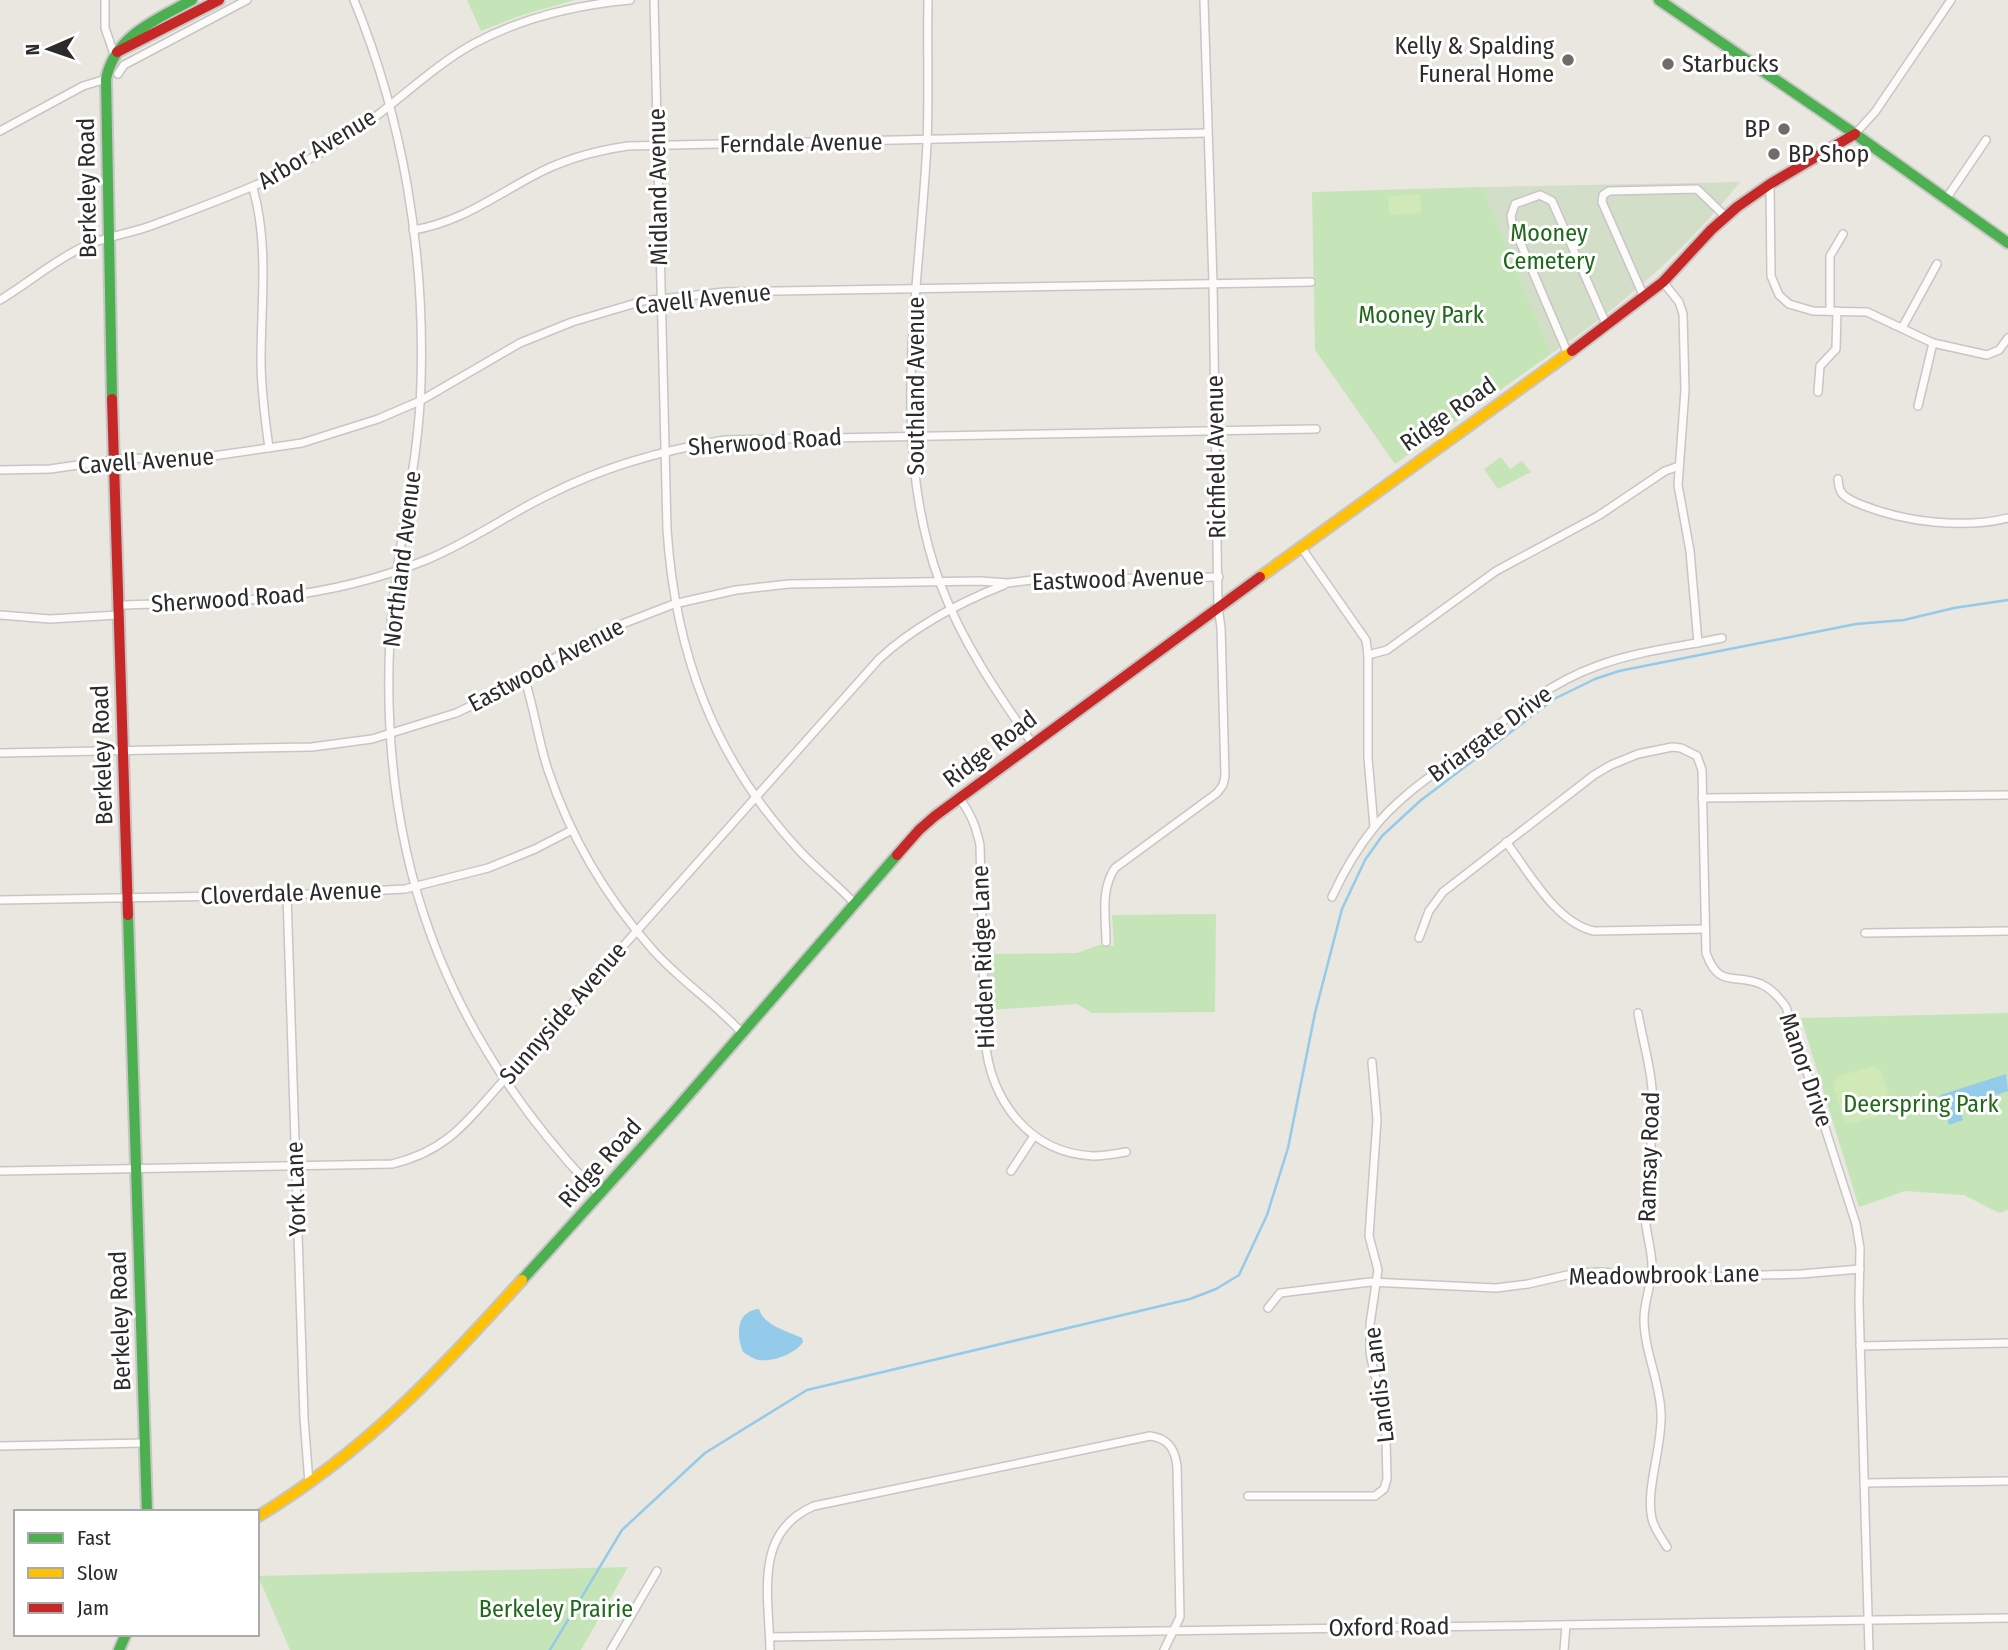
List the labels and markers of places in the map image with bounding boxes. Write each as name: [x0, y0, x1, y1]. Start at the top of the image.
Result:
place label: Kelly & Spalding Funeral Home: [1394, 32, 1555, 88]
place label: Starbucks: [1682, 50, 1779, 78]
marker: Kelly & Spalding Funeral Home: [1560, 52, 1576, 68]
marker: Starbucks: [1660, 56, 1676, 72]
place label: BP: [1744, 115, 1770, 143]
marker: BP: [1776, 121, 1792, 137]
place label: BP Shop: [1788, 140, 1869, 168]
marker: BP Shop: [1766, 146, 1782, 162]

